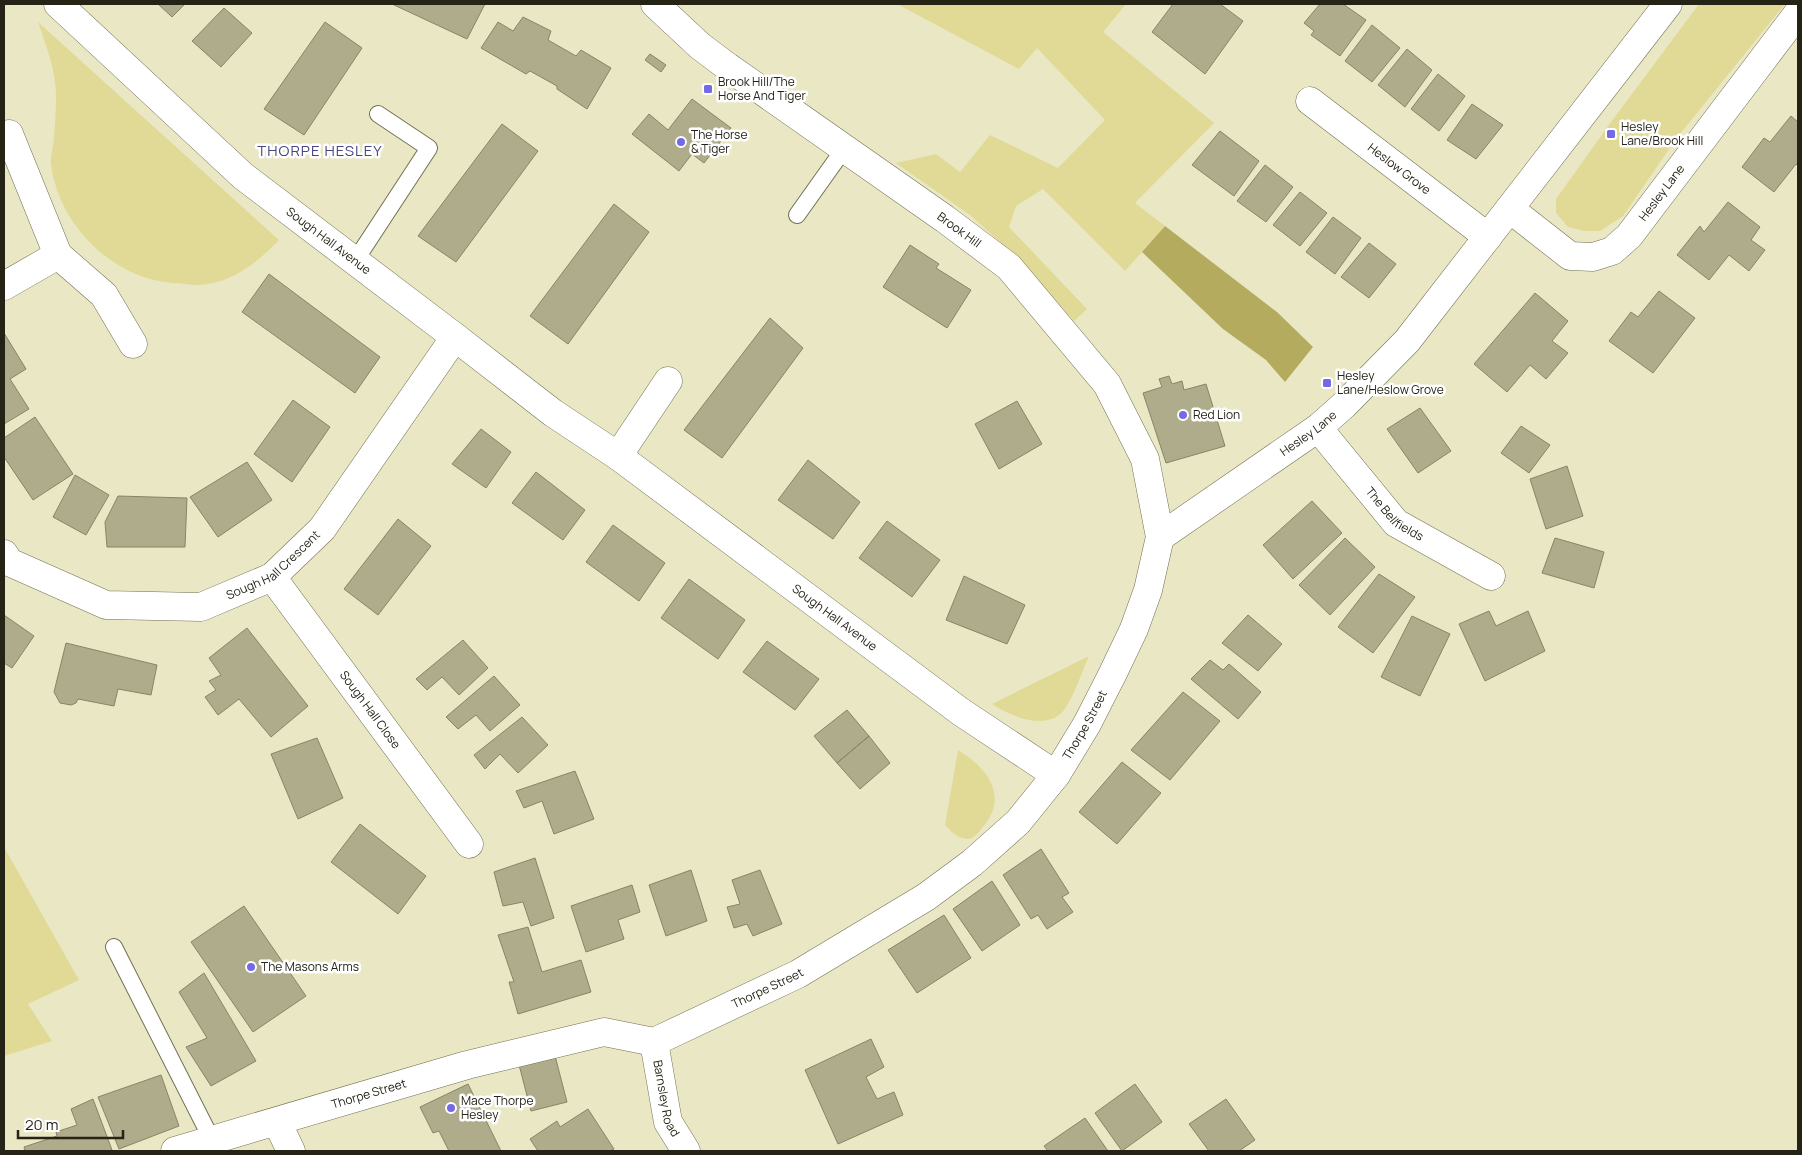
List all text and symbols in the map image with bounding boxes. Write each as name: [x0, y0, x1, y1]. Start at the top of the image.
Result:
place label: Brook Hill/The Horse And Tiger: [718, 73, 806, 104]
marker: Brook Hill/The Horse And Tiger: [702, 83, 714, 95]
place label: Hesley Lane/Brook Hill: [1621, 118, 1703, 149]
place label: The Horse & Tiger: [691, 126, 747, 157]
marker: Hesley Lane/Brook Hill: [1605, 128, 1617, 140]
marker: The Horse & Tiger: [675, 136, 687, 148]
street label: Heslow Grove: [1364, 139, 1434, 198]
district label: THORPE HESLEY: [257, 140, 383, 161]
street label: Hesley Lane: [1634, 161, 1688, 224]
street label: Sough Hall Avenue: [283, 203, 375, 278]
street label: Brook Hill: [934, 208, 985, 251]
place label: Hesley Lane/Heslow Grove: [1337, 367, 1444, 398]
marker: Hesley Lane/Heslow Grove: [1321, 377, 1333, 389]
place label: Red Lion: [1193, 406, 1240, 423]
street label: Hesley Lane: [1276, 406, 1340, 460]
marker: Red Lion: [1177, 409, 1189, 421]
street label: The Bellfields: [1362, 483, 1427, 545]
street label: Sough Hall Crescent: [223, 526, 324, 603]
street label: Sough Hall Avenue: [789, 580, 881, 655]
street label: Sough Hall Close: [336, 667, 405, 752]
street label: Thorpe Street: [1058, 687, 1111, 763]
place label: The Masons Arms: [261, 958, 359, 975]
marker: The Masons Arms: [245, 961, 257, 973]
street label: Thorpe Street: [729, 963, 807, 1012]
street label: Barnsley Road: [649, 1059, 684, 1140]
street label: Thorpe Street: [329, 1074, 408, 1113]
place label: Mace Thorpe Hesley: [461, 1092, 533, 1123]
marker: Mace Thorpe Hesley: [445, 1102, 457, 1114]
scale bar: [18, 1108, 122, 1140]
text: 20 m: [25, 1114, 58, 1135]

